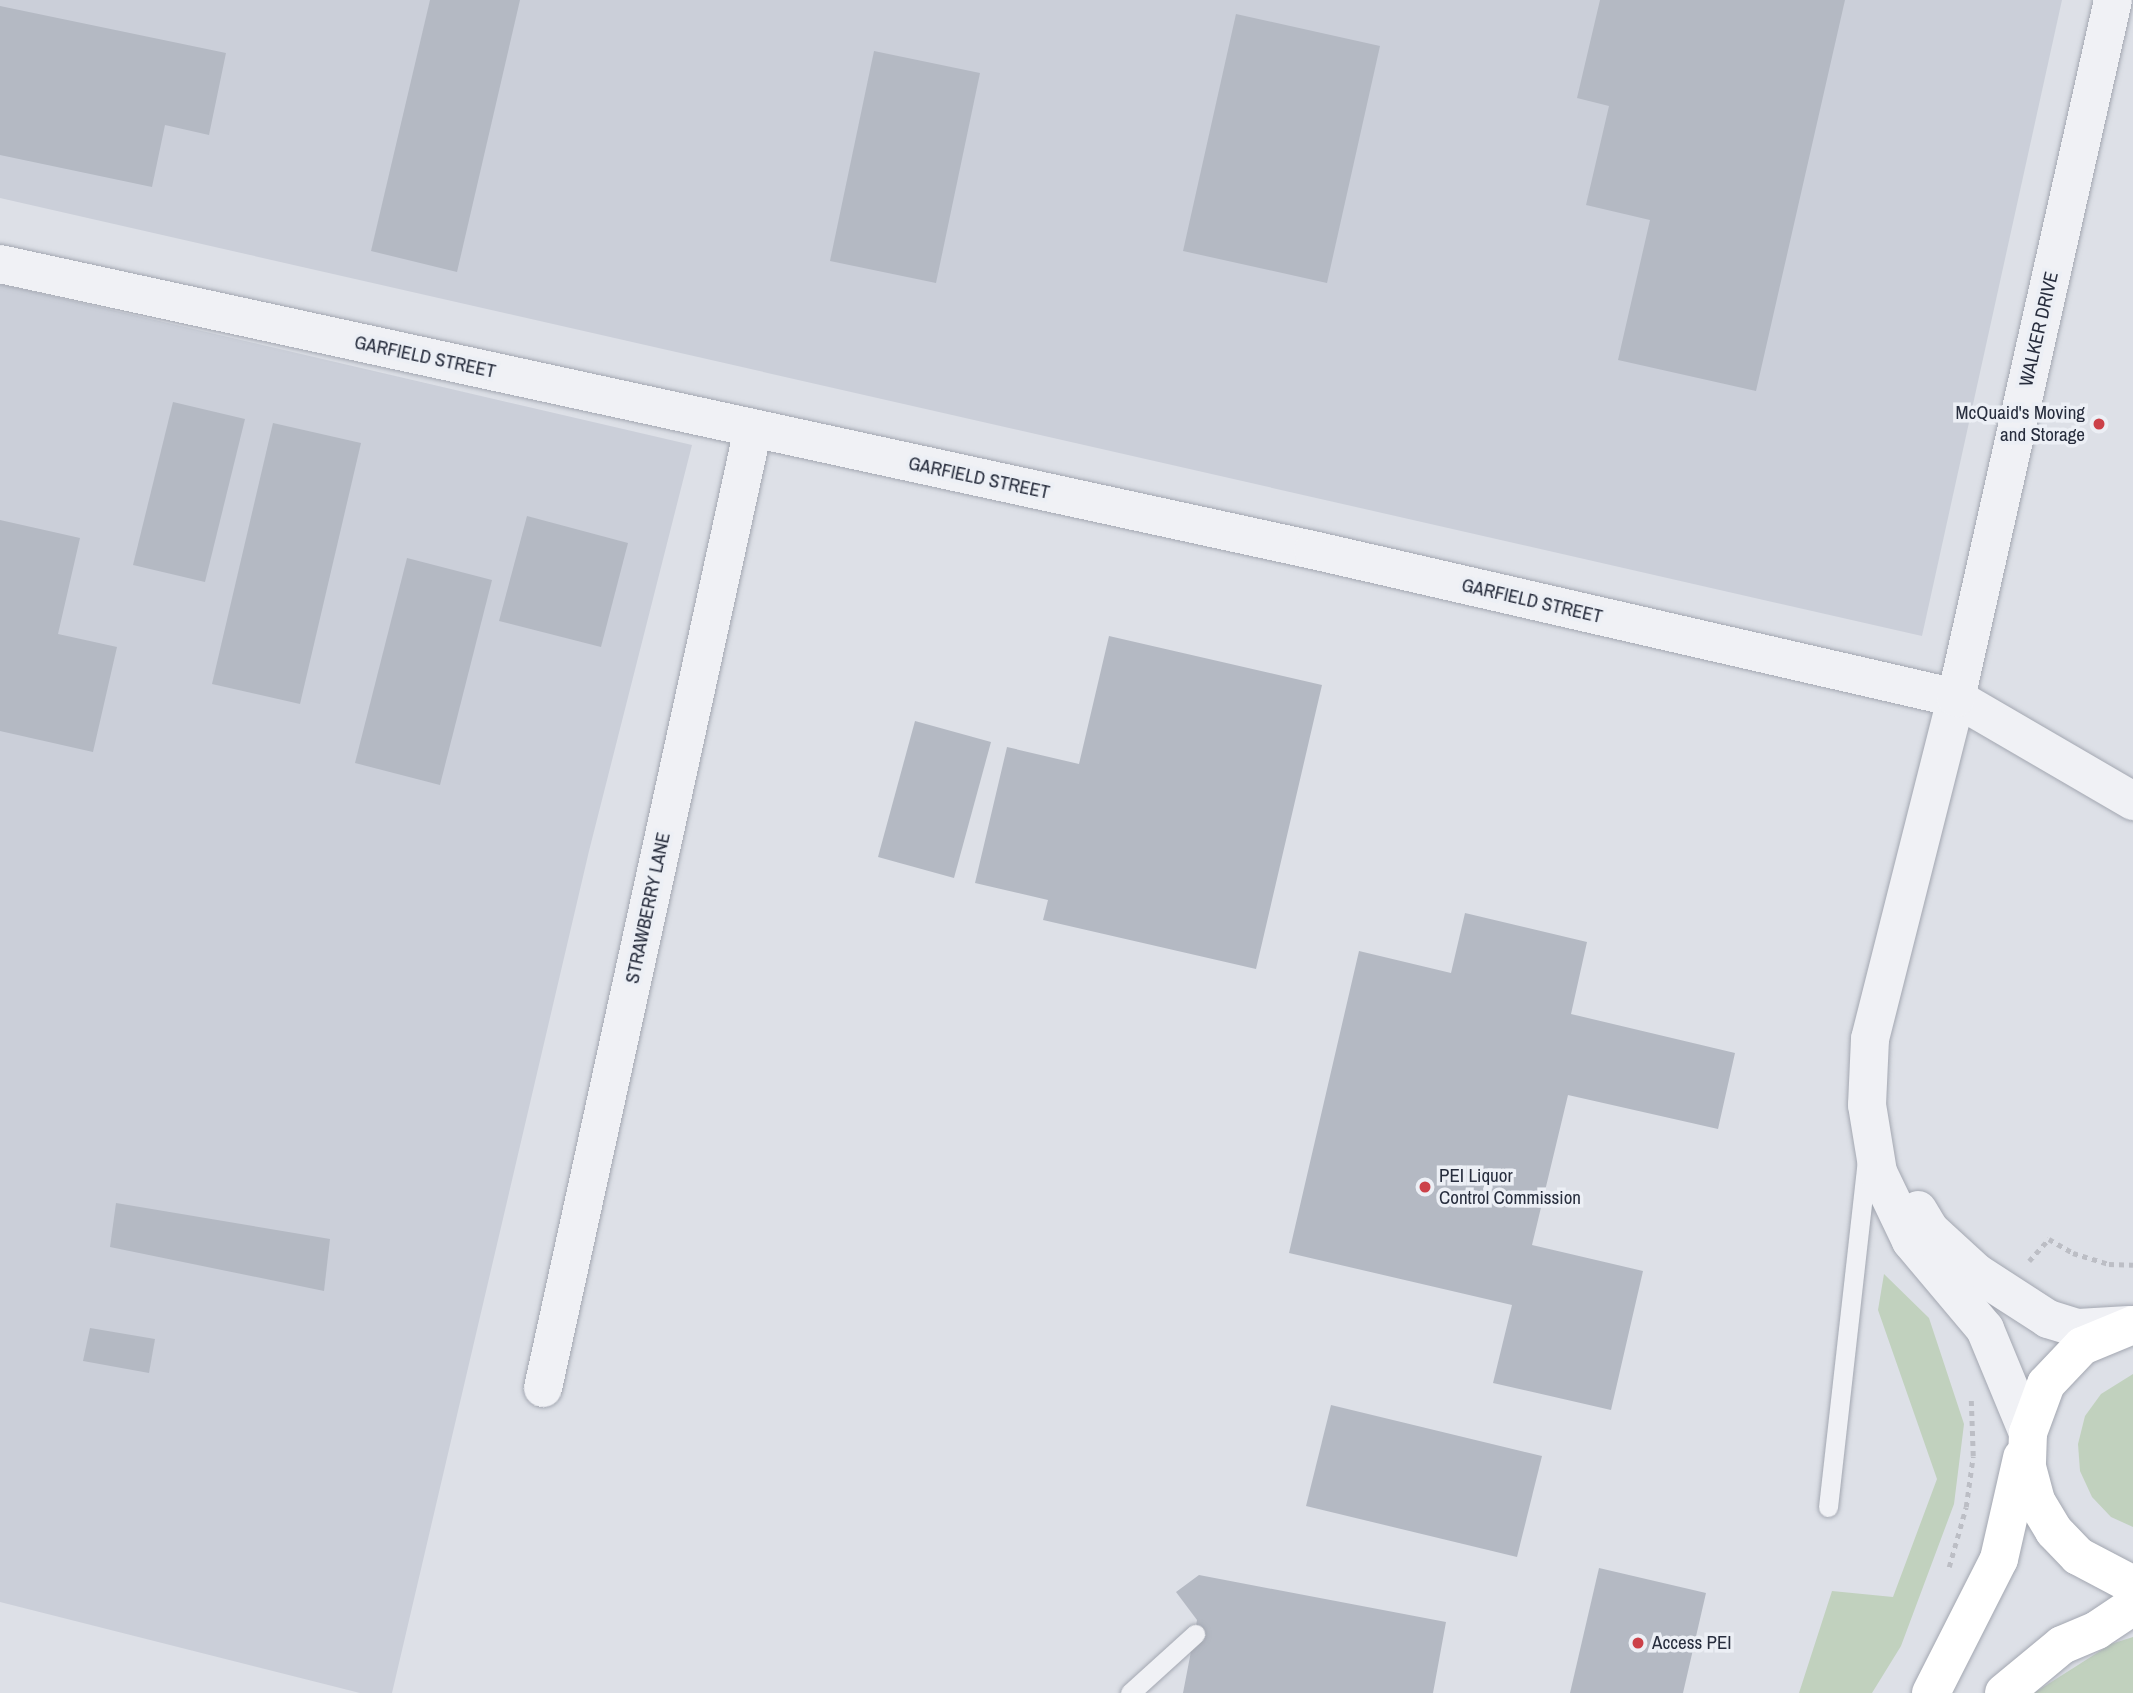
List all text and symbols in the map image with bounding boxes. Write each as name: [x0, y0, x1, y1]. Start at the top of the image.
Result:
street label: WALKER DRIVE: [2015, 269, 2063, 389]
street label: GARFIELD STREET: [352, 331, 498, 383]
place label: McQuaid's Moving and Storage: [1956, 402, 2085, 446]
marker: McQuaid's Moving and Storage: [2091, 416, 2107, 432]
street label: GARFIELD STREET: [906, 452, 1052, 504]
street label: GARFIELD STREET: [1459, 574, 1605, 628]
street label: STRAWBERRY LANE: [621, 830, 675, 986]
place label: PEI Liquor Control Commission: [1439, 1165, 1581, 1209]
marker: PEI Liquor Control Commission: [1417, 1179, 1433, 1195]
place label: Access PEI: [1652, 1632, 1732, 1654]
marker: Access PEI: [1630, 1635, 1646, 1651]

